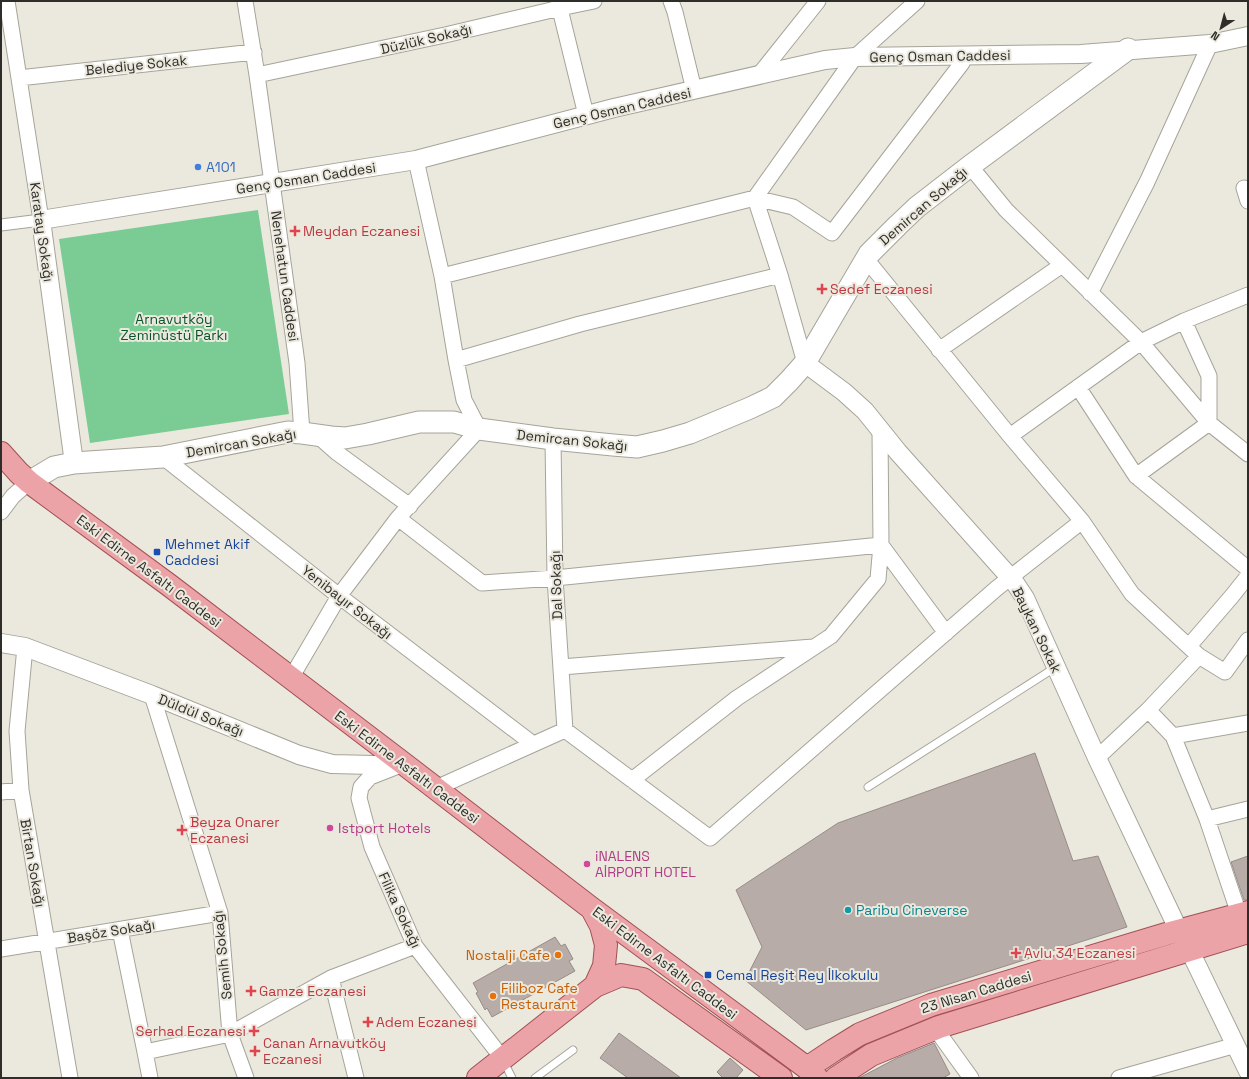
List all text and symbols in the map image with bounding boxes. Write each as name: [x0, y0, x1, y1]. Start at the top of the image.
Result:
north arrow: [1201, 8, 1241, 48]
street label: Düzlük Sokağı: [379, 20, 473, 58]
text: N: [1208, 28, 1222, 44]
street label: Genç Osman Caddesi: [869, 46, 1011, 66]
street label: Belediye Sokak: [84, 51, 188, 79]
street label: Genç Osman Caddesi: [551, 83, 693, 133]
place label: A101: [206, 158, 236, 176]
street label: Genç Osman Caddesi: [235, 158, 377, 198]
marker: A101: [193, 162, 203, 172]
street label: Demircan Sokağı: [875, 163, 971, 249]
street label: Karatay Sokağı: [26, 181, 58, 283]
street label: Nenehatun Caddesi: [267, 209, 303, 343]
place label: Meydan Eczanesi: [303, 222, 420, 240]
marker: Meydan Eczanesi: [290, 226, 300, 236]
place label: Sedef Eczanesi: [830, 280, 933, 298]
marker: Sedef Eczanesi: [817, 284, 827, 294]
park label: Arnavutköy Zeminüstü Parkı: [120, 310, 228, 344]
street label: Demircan Sokağı: [185, 424, 297, 462]
street label: Demircan Sokağı: [516, 425, 628, 455]
street label: Eski Edirne Asfaltı Caddesi: [73, 511, 225, 631]
place label: Mehmet Akif Caddesi: [165, 535, 250, 569]
marker: Mehmet Akif Caddesi: [152, 547, 162, 557]
street label: Dal Sokağı: [546, 550, 566, 620]
street label: Yenibayır Sokağı: [298, 561, 396, 643]
street label: Baykan Sokak: [1008, 584, 1066, 676]
street label: Düldül Sokağı: [156, 690, 246, 740]
street label: Eski Edirne Asfaltı Caddesi: [331, 707, 483, 827]
place label: Beyza Onarer Eczanesi: [190, 813, 280, 847]
street label: Birtan Sokağı: [16, 817, 50, 909]
place label: Istport Hotels: [338, 819, 431, 837]
marker: Istport Hotels: [325, 823, 335, 833]
marker: Beyza Onarer Eczanesi: [177, 825, 187, 835]
place label: iNALENS AİRPORT HOTEL: [595, 847, 696, 881]
marker: iNALENS AİRPORT HOTEL: [582, 859, 592, 869]
street label: Filika Sokağı: [375, 869, 425, 951]
place label: Paribu Cineverse: [856, 901, 968, 919]
street label: Eski Edirne Asfaltı Caddesi: [589, 903, 741, 1023]
marker: Paribu Cineverse: [843, 905, 853, 915]
street label: Semih Sokağı: [208, 910, 236, 1000]
street label: Başöz Sokağı: [66, 915, 156, 947]
place label: Avlu 34 Eczanesi: [1024, 944, 1136, 962]
place label: Nostalji Cafe: [466, 946, 550, 964]
marker: Avlu 34 Eczanesi: [1011, 948, 1021, 958]
marker: Nostalji Cafe: [553, 950, 563, 960]
place label: Cemal Reşit Rey İlkokulu: [716, 966, 878, 984]
street label: 23 Nisan Caddesi: [919, 967, 1033, 1017]
marker: Cemal Reşit Rey İlkokulu: [703, 970, 713, 980]
place label: Filiboz Cafe Restaurant: [501, 979, 578, 1013]
place label: Gamze Eczanesi: [259, 982, 366, 1000]
marker: Gamze Eczanesi: [246, 986, 256, 996]
marker: Filiboz Cafe Restaurant: [488, 991, 498, 1001]
place label: Adem Eczanesi: [376, 1013, 477, 1031]
marker: Adem Eczanesi: [363, 1017, 373, 1027]
place label: Serhad Eczanesi: [136, 1022, 246, 1040]
marker: Serhad Eczanesi: [249, 1026, 259, 1036]
place label: Canan Arnavutköy Eczanesi: [263, 1034, 386, 1068]
marker: Canan Arnavutköy Eczanesi: [250, 1046, 260, 1056]

